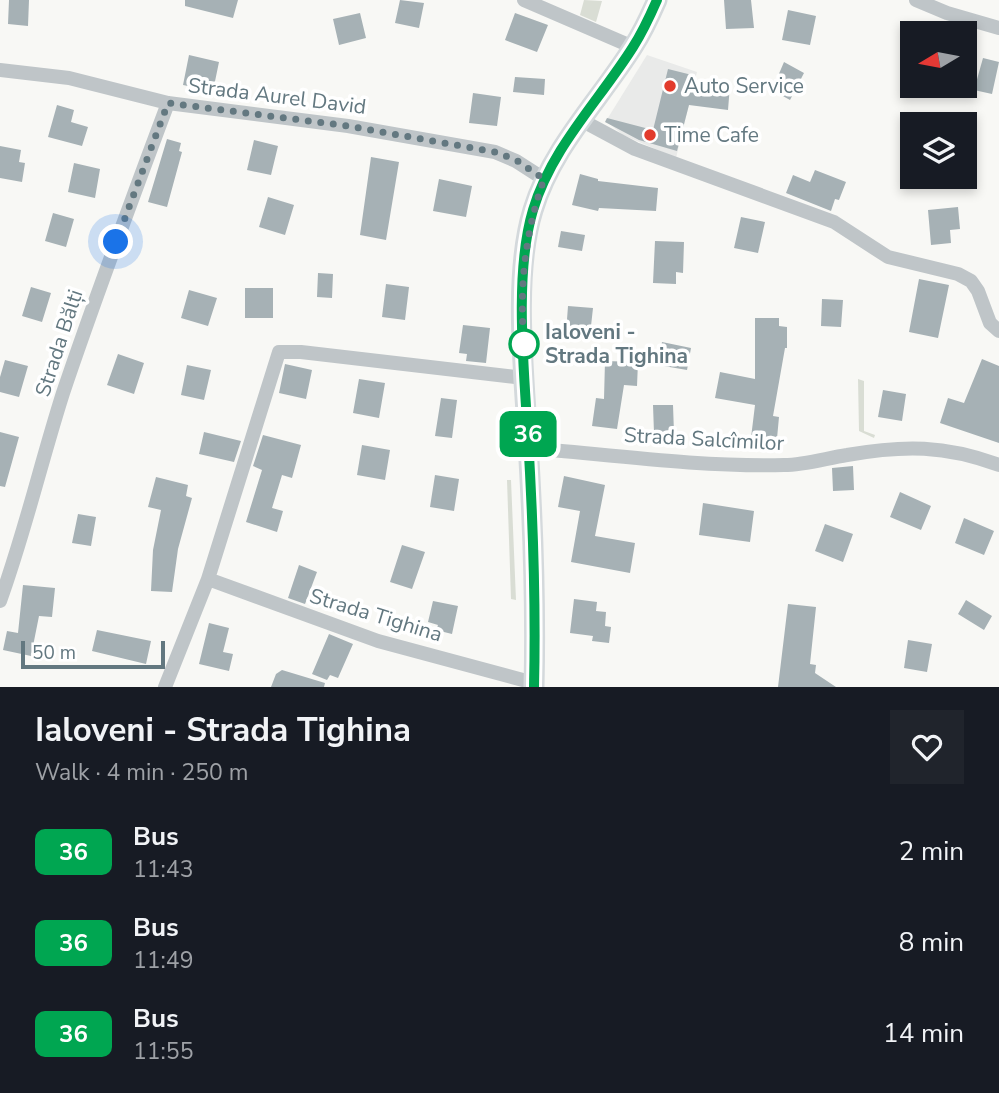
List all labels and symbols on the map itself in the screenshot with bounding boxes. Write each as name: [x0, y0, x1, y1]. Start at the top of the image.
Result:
north arrow: [900, 21, 976, 98]
street label: Strada Aurel David: [186, 71, 368, 121]
place label: Auto Service: [684, 72, 804, 100]
marker: Auto Service: [662, 78, 678, 94]
place label: Time Cafe: [664, 121, 759, 149]
marker: Time Cafe: [642, 127, 658, 143]
your location: [98, 224, 133, 259]
street label: Strada Bălți: [29, 286, 89, 400]
place label: Ialoveni - Strada Tighina: [545, 318, 688, 370]
marker: Ialoveni - Strada Tighina: [509, 329, 539, 359]
line badge: 36: [496, 411, 560, 457]
street label: Strada Salcîmilor: [623, 421, 785, 457]
street label: Strada Tighina: [306, 582, 446, 648]
scale bar: [21, 638, 164, 670]

